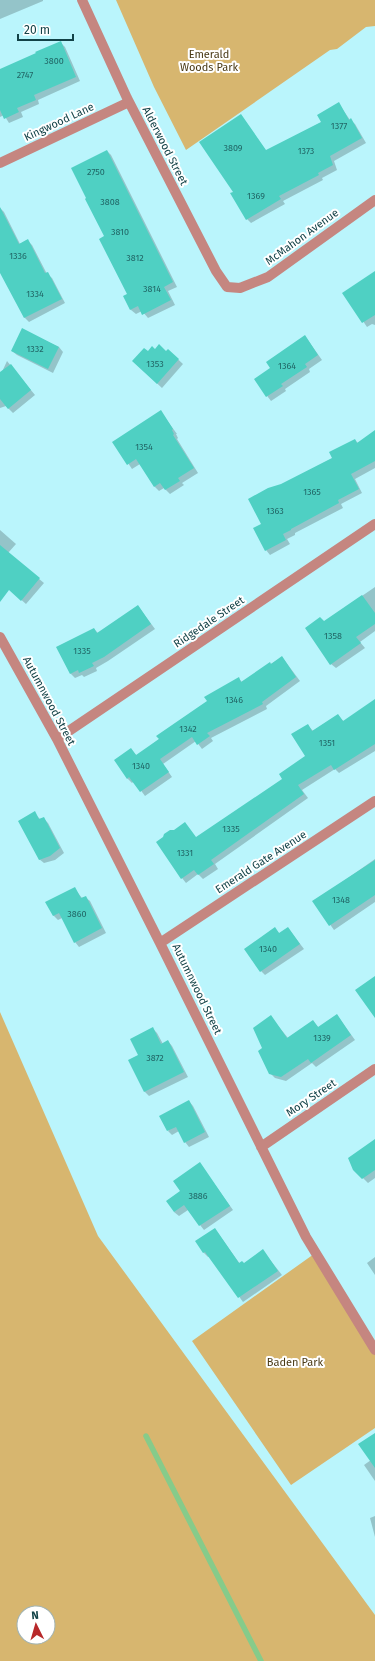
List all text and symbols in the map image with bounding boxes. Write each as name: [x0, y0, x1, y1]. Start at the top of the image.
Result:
scale bar: [18, 16, 73, 42]
text: 20 m: [24, 23, 50, 37]
park label: Emerald Woods Park: [180, 48, 238, 74]
house number: 3800: [44, 56, 64, 66]
house number: 2747: [17, 70, 33, 80]
street label: Kingwood Lane: [22, 100, 96, 144]
street label: Alderwood Street: [140, 105, 190, 187]
house number: 1377: [331, 121, 347, 131]
house number: 3809: [223, 143, 243, 153]
house number: 1373: [298, 146, 314, 156]
house number: 2750: [87, 167, 105, 177]
house number: 1369: [247, 191, 265, 201]
house number: 3808: [100, 197, 120, 207]
street label: McMahon Avenue: [263, 206, 341, 268]
house number: 3810: [111, 227, 129, 237]
house number: 1336: [9, 251, 27, 261]
house number: 3812: [126, 253, 144, 263]
house number: 3814: [143, 284, 161, 294]
house number: 1334: [26, 289, 44, 299]
house number: 1332: [26, 344, 44, 354]
house number: 1353: [146, 359, 164, 369]
house number: 1364: [278, 361, 296, 371]
house number: 1354: [135, 442, 153, 452]
house number: 1365: [303, 487, 321, 497]
house number: 1363: [266, 506, 284, 516]
street label: Ridgedale Street: [171, 594, 247, 650]
house number: 1358: [324, 631, 342, 641]
house number: 1335: [73, 646, 91, 656]
street label: Autumnwood Street: [20, 654, 78, 748]
house number: 1346: [225, 695, 243, 705]
house number: 1342: [179, 724, 197, 734]
house number: 1351: [319, 738, 335, 748]
house number: 1340: [132, 761, 150, 771]
house number: 1335: [222, 824, 240, 834]
street label: Emerald Gate Avenue: [213, 828, 309, 896]
house number: 1331: [177, 848, 193, 858]
house number: 1348: [332, 895, 350, 905]
house number: 3860: [67, 909, 87, 919]
street label: Autumnwood Street: [169, 942, 225, 1036]
house number: 1340: [259, 944, 277, 954]
house number: 1339: [313, 1033, 331, 1043]
house number: 3872: [146, 1053, 164, 1063]
street label: Mory Street: [284, 1077, 338, 1119]
house number: 3886: [188, 1191, 208, 1201]
park label: Baden Park: [267, 1356, 323, 1369]
north arrow: [16, 1605, 56, 1645]
text: N: [31, 1609, 39, 1622]

